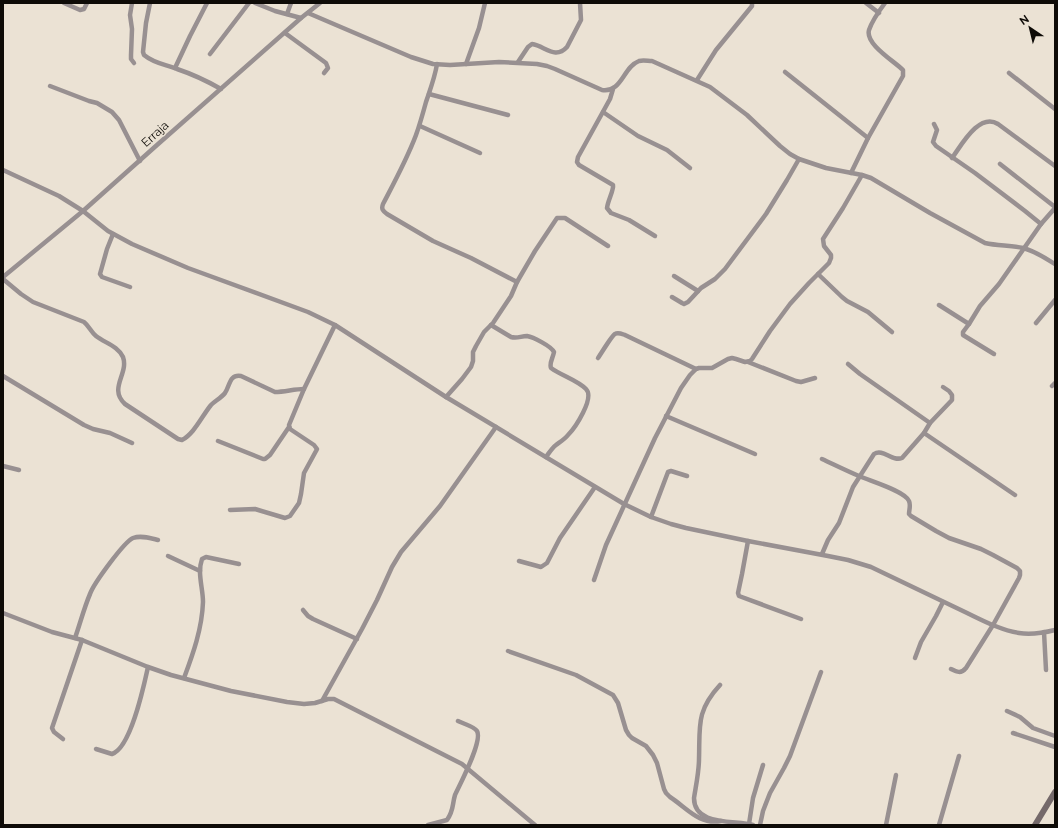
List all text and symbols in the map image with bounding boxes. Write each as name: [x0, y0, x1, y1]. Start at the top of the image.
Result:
north arrow: [1010, 8, 1050, 48]
text: N: [1017, 12, 1032, 28]
street label: Erraja: [139, 118, 171, 150]

